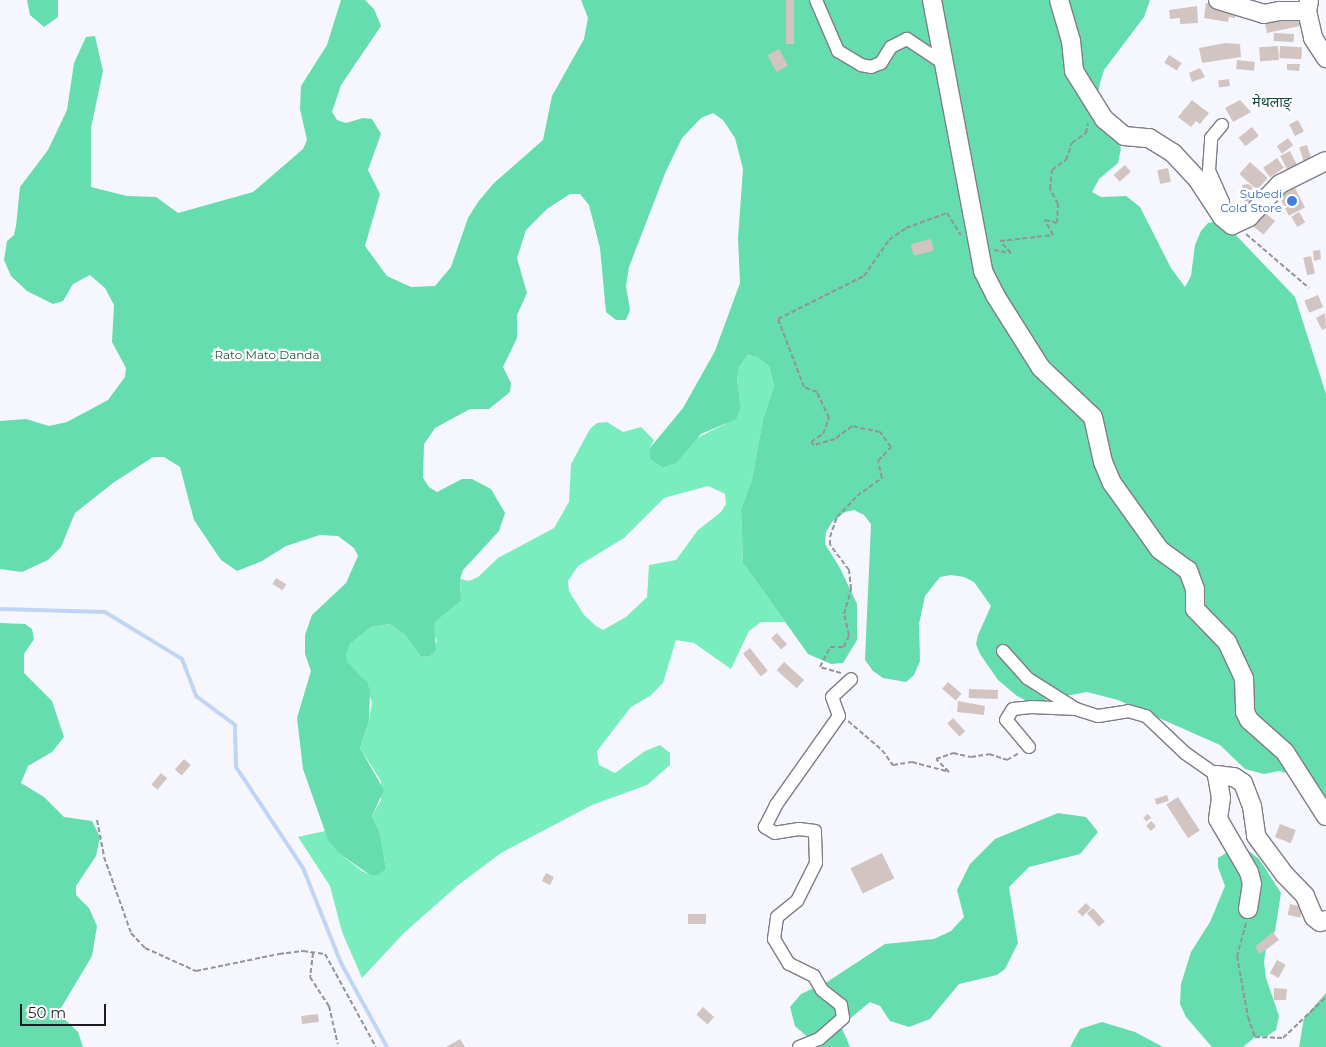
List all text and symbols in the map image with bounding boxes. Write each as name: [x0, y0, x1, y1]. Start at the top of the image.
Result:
district label: मेथलाङ्: [1252, 94, 1292, 110]
place label: Subedi Cold Store: [1220, 187, 1282, 215]
marker: Subedi Cold Store: [1286, 195, 1298, 207]
park label: Rato Mato Danda: [214, 348, 320, 362]
scale bar: [22, 994, 109, 1026]
text: 50 m: [28, 1003, 66, 1022]

